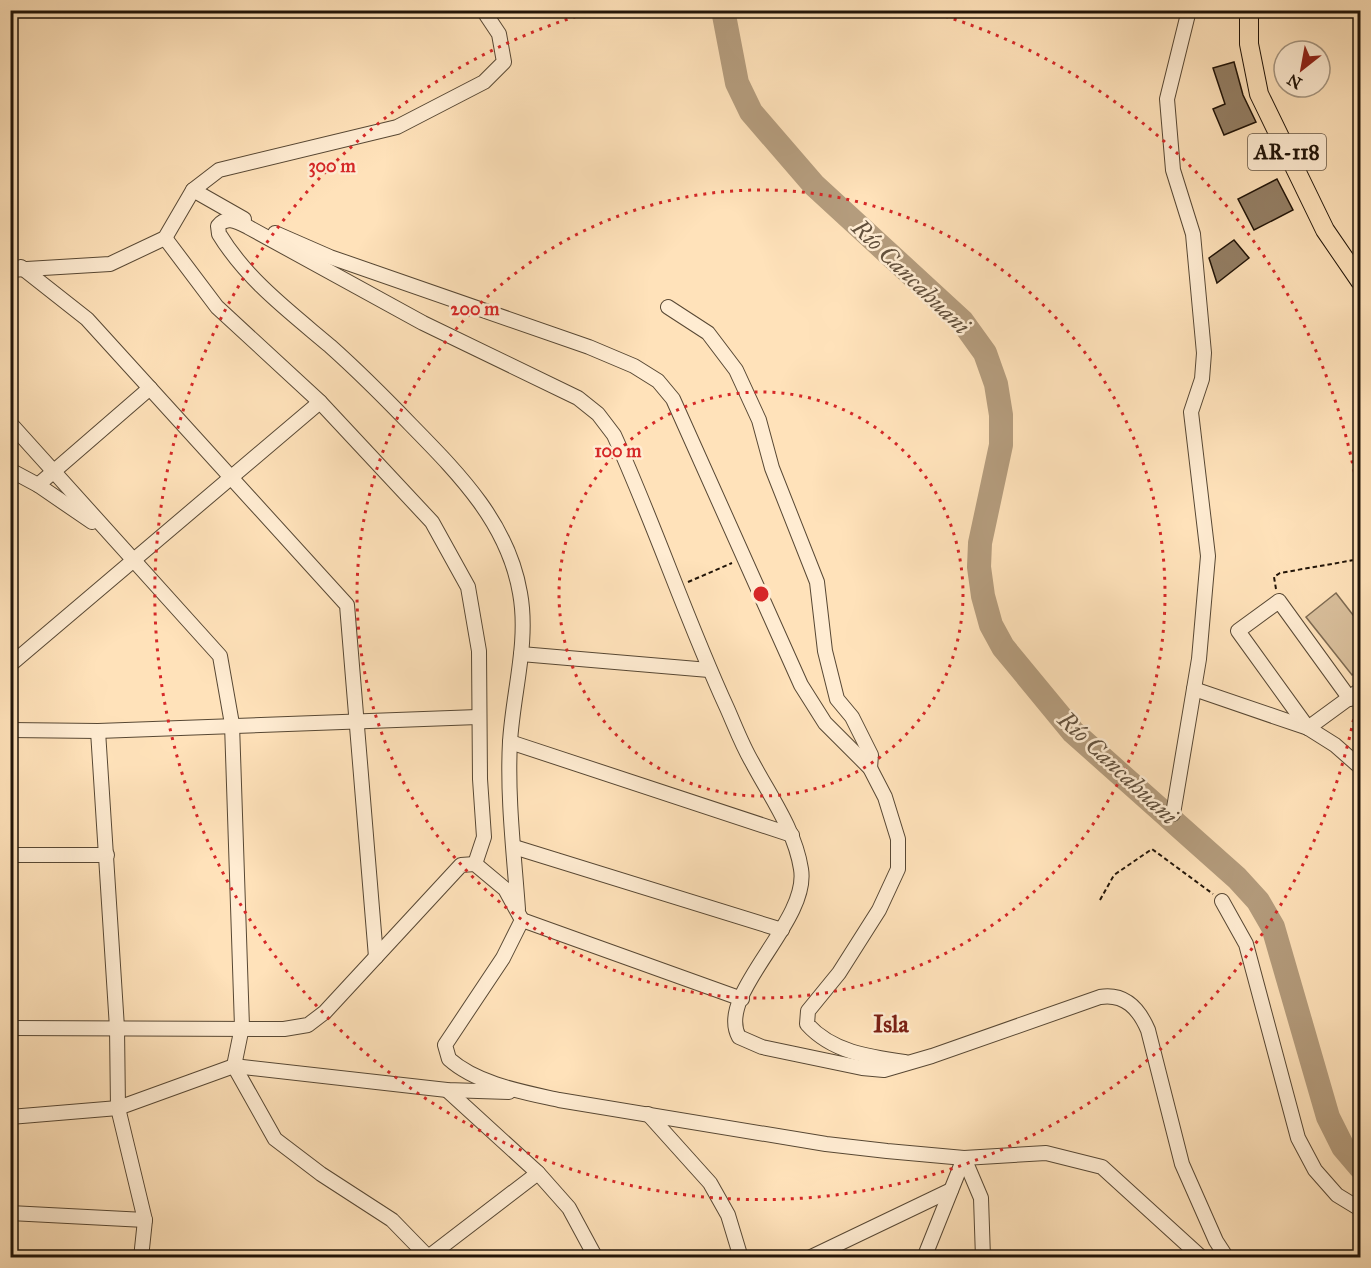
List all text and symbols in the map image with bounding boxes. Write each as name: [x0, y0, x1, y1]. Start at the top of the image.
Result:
north arrow: [1272, 39, 1332, 99]
text: N: [1283, 70, 1305, 93]
road number: AR-118: [1248, 134, 1326, 170]
text: 300 m: [308, 155, 356, 178]
water label: Río Cancahuani: [845, 212, 976, 341]
text: 200 m: [451, 298, 500, 320]
text: 100 m: [595, 440, 642, 462]
centre of rings: [751, 584, 771, 604]
water label: Río Cancahuani: [1051, 704, 1184, 831]
district label: Isla: [873, 1009, 910, 1039]

